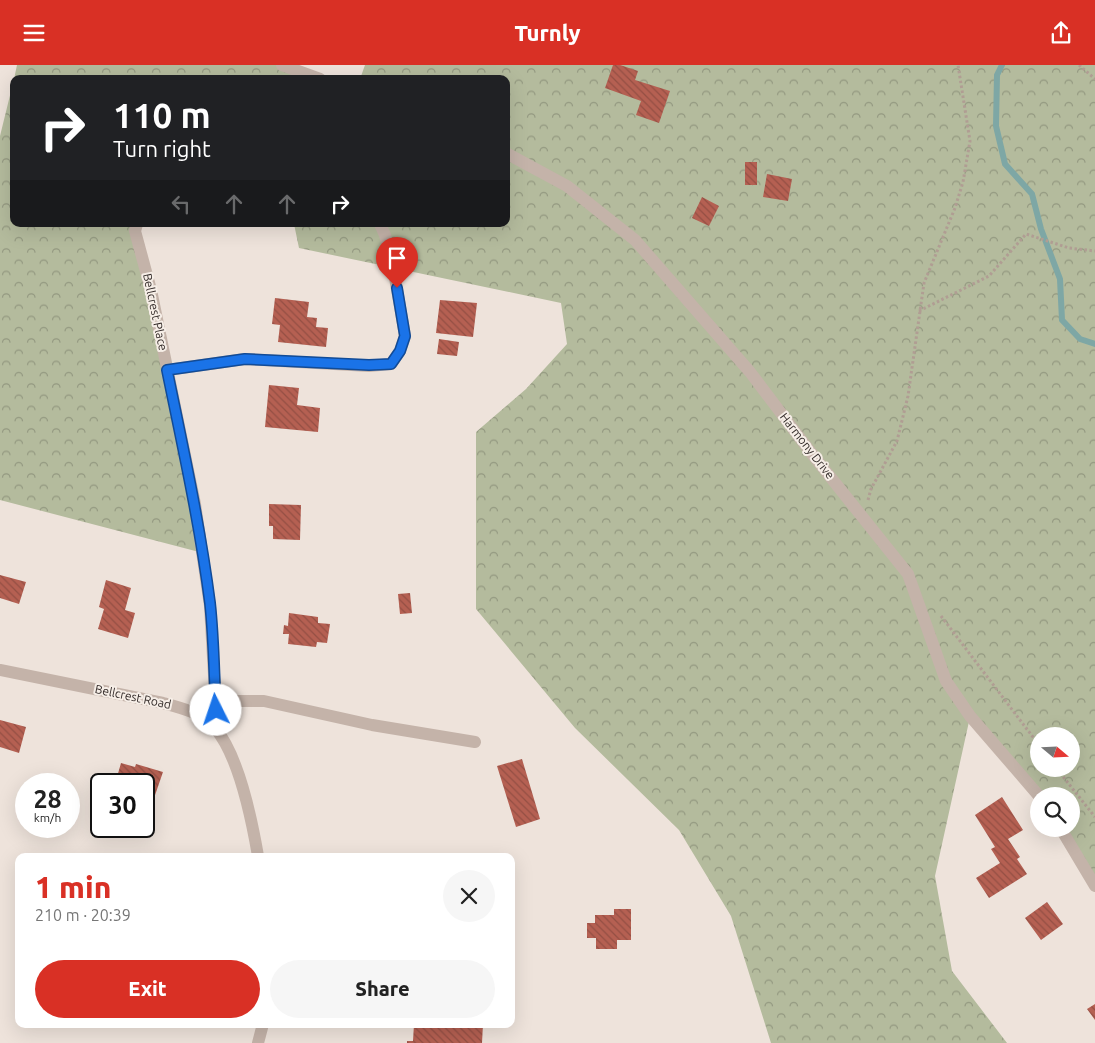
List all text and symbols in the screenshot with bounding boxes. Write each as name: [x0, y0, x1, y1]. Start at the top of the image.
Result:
icon: menu: [20, 19, 48, 47]
icon: share: [1047, 19, 1075, 47]
text: Turnly: [515, 20, 580, 45]
icon: right: [30, 95, 95, 160]
text: 110 m: [113, 95, 211, 135]
text: Turn right: [113, 136, 211, 161]
icon: left: [167, 190, 195, 218]
icon: ahead: [220, 190, 248, 218]
icon: ahead: [273, 190, 301, 218]
icon: right: [326, 190, 354, 218]
pin: [376, 237, 418, 288]
icon: arrive: [383, 244, 411, 272]
street label: Bellcrest Place: [141, 272, 170, 352]
street label: Harmony Drive: [778, 410, 837, 481]
street label: Bellcrest Road: [94, 682, 172, 711]
position arrow: [189, 683, 241, 735]
north arrow: [1030, 727, 1080, 777]
map controls: [1030, 727, 1080, 837]
speed limit sign: 30: [90, 773, 155, 838]
text: 28: [33, 785, 62, 813]
button: search: [1030, 787, 1080, 837]
text: km/h: [34, 811, 61, 824]
text: 1 min: [35, 870, 111, 904]
button: close: [443, 870, 495, 922]
text: 210 m · 20:39: [35, 906, 131, 924]
button: Exit: [35, 960, 260, 1018]
button: Share: [270, 960, 495, 1018]

